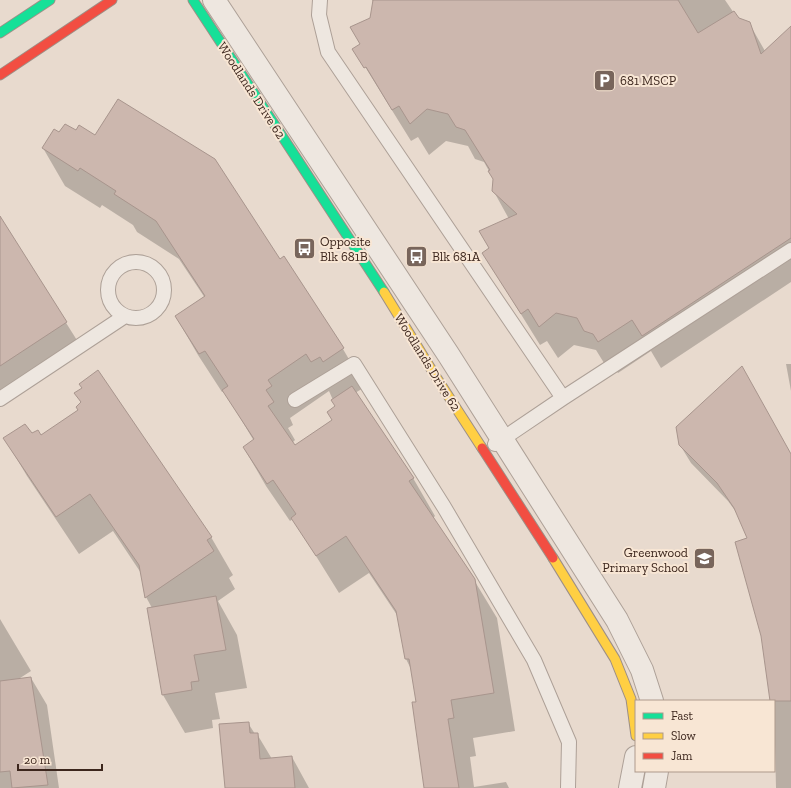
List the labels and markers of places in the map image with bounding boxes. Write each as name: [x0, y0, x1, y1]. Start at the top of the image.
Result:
parking icon: 681 MSCP: [592, 67, 618, 93]
place label: 681 MSCP: [620, 73, 677, 88]
place label: Opposite Blk 681B: [320, 234, 371, 264]
bus stop icon: Opposite Blk 681B: [292, 235, 318, 261]
bus stop icon: Blk 681A: [403, 243, 429, 269]
place label: Blk 681A: [432, 249, 481, 264]
place label: Greenwood Primary School: [602, 545, 689, 575]
school or university icon: Greenwood Primary School: [691, 546, 717, 572]

